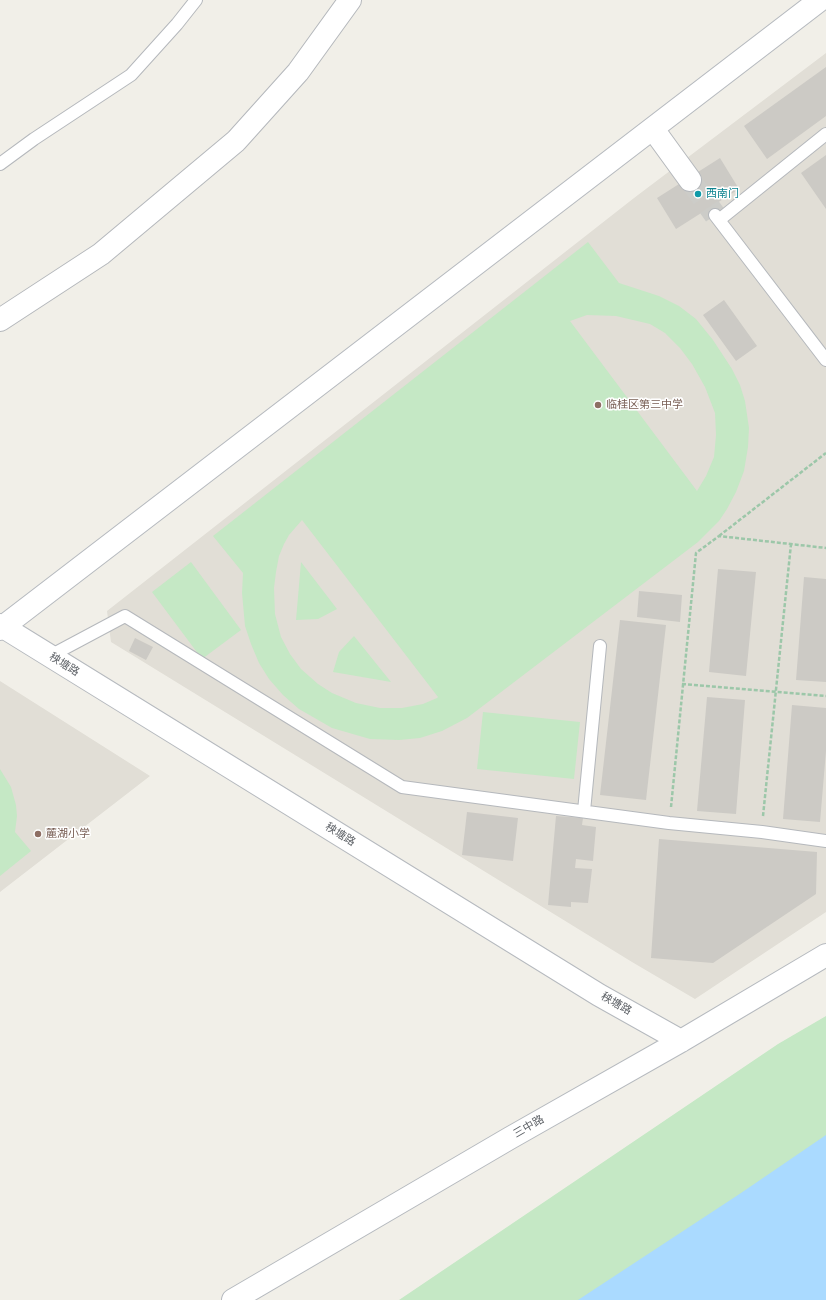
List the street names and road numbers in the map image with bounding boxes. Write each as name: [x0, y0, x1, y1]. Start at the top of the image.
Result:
street label: 秧塘路: [47, 651, 81, 679]
street label: 秧塘路: [323, 821, 357, 849]
street label: 秧塘路: [598, 990, 634, 1018]
street label: 三中路: [511, 1113, 547, 1141]

